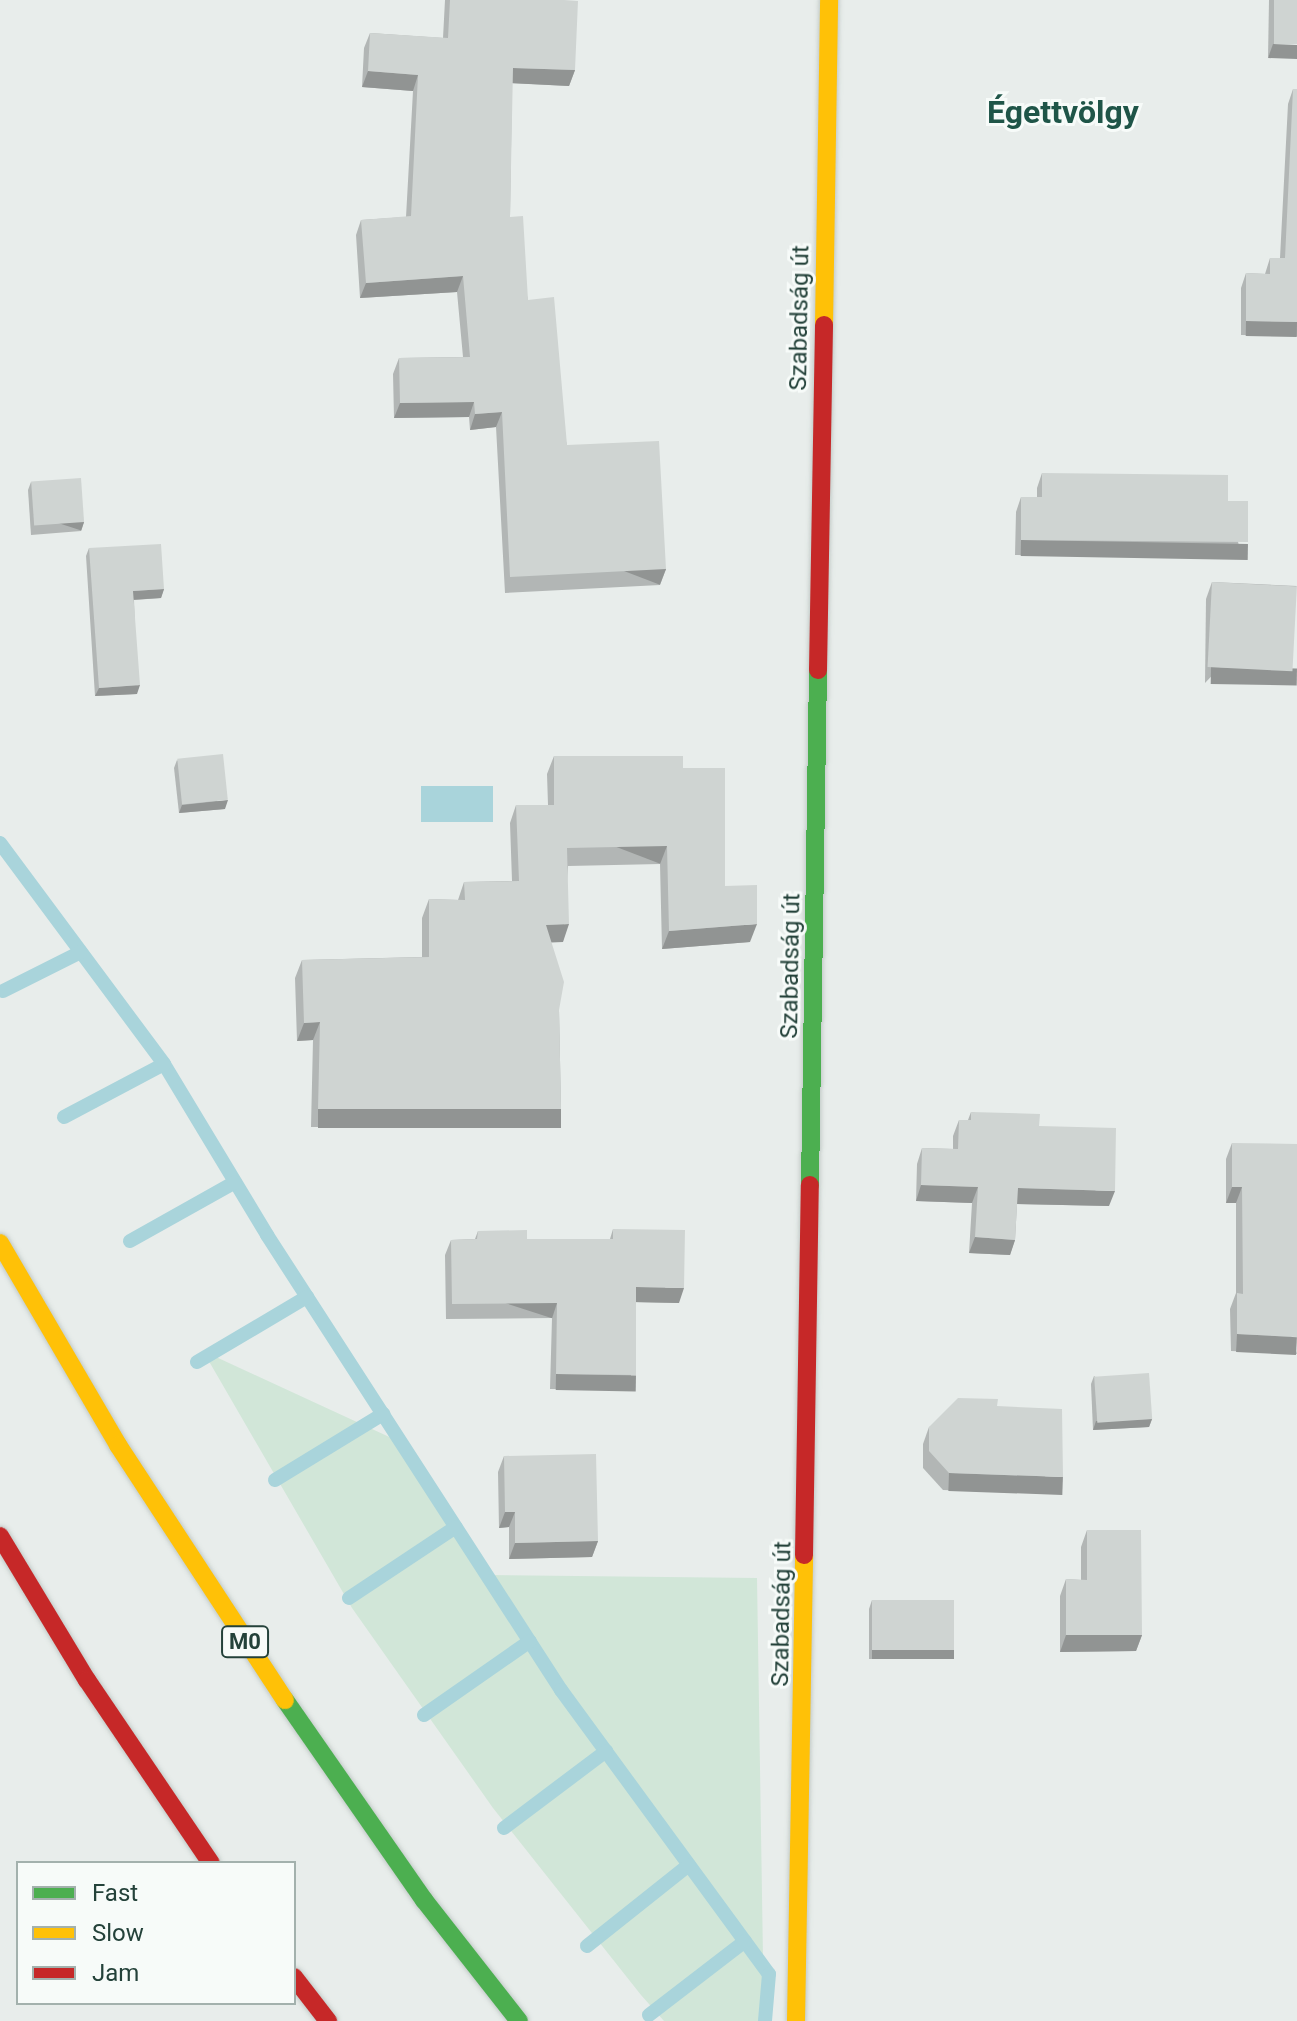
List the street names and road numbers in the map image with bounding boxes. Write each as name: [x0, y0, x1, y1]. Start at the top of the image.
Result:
street label: Szabadság út: [784, 245, 816, 391]
street label: Szabadság út: [775, 893, 807, 1039]
street label: Szabadság út: [766, 1541, 798, 1687]
road number: M0: [221, 1624, 269, 1660]

